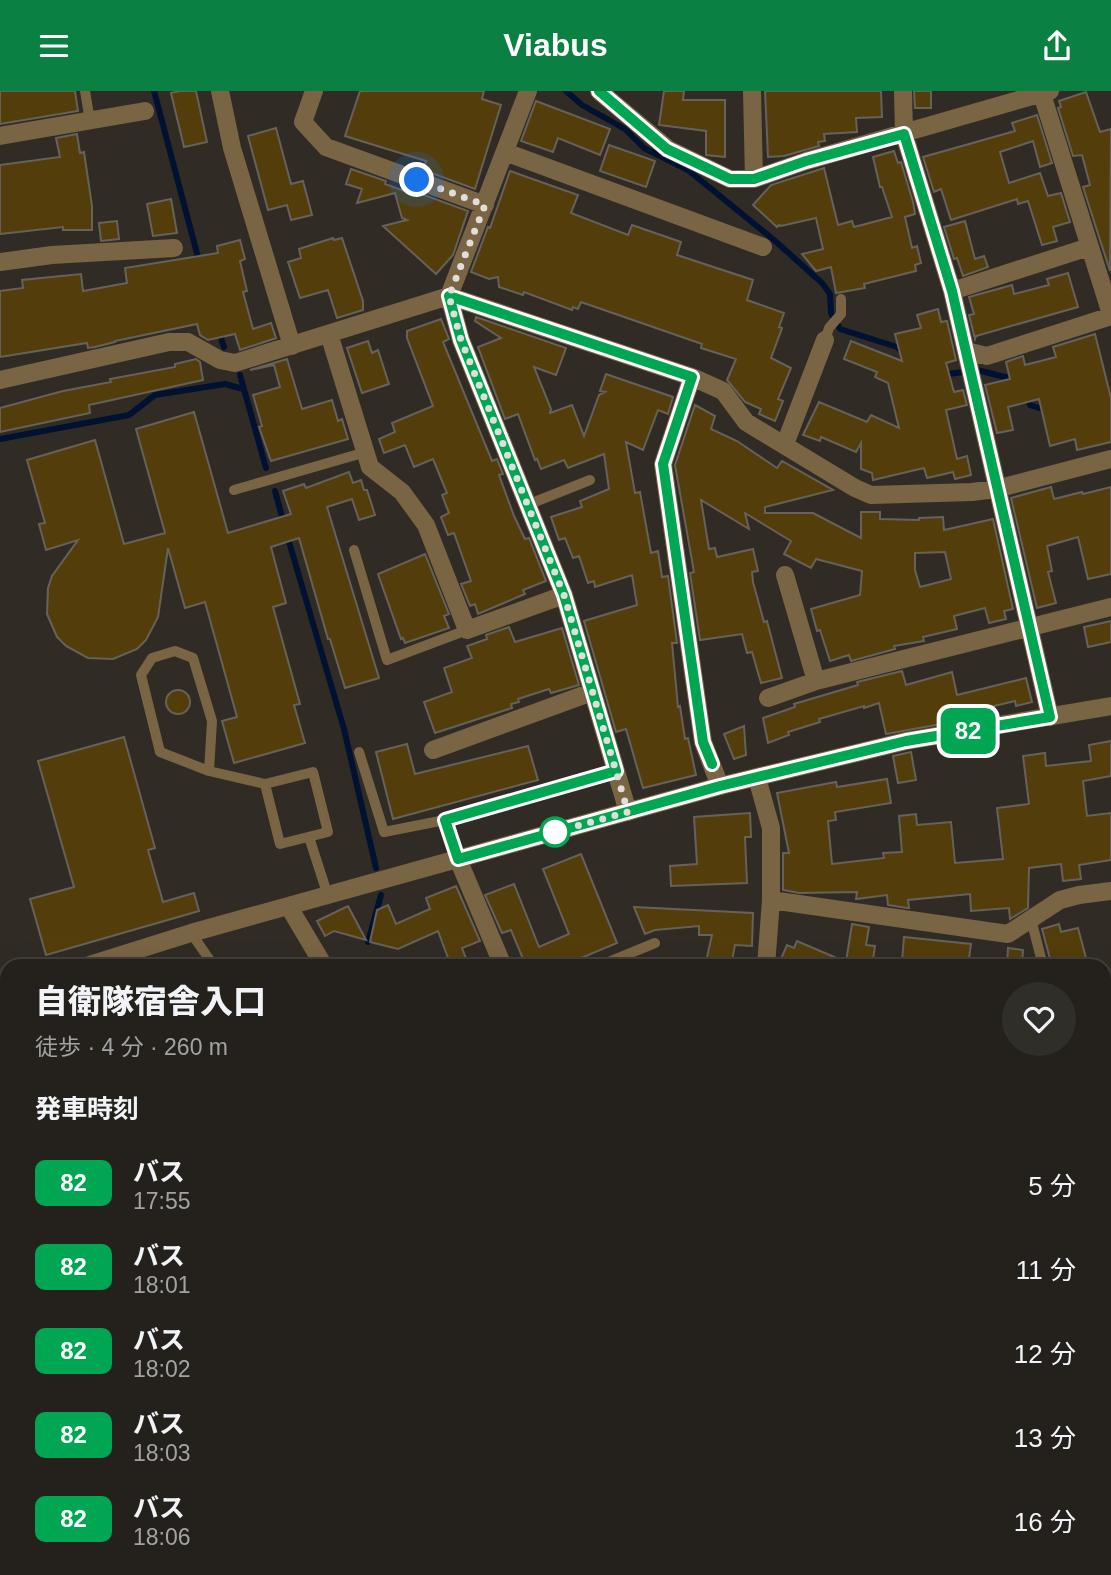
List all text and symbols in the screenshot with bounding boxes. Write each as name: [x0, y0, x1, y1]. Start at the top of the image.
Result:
icon: menu: [35, 27, 73, 65]
text: Viabus: [503, 27, 608, 63]
icon: share: [1038, 27, 1076, 65]
your location: [399, 162, 434, 197]
line badge: 82: [936, 708, 1000, 754]
text: 82: [955, 717, 981, 744]
unlabelled marker: [540, 817, 570, 847]
button: heart: [1002, 982, 1076, 1056]
text: 自衛隊宿舎入口: [35, 983, 266, 1020]
text: 徒歩 · 4 分 · 260 m: [35, 1034, 228, 1060]
text: 発車時刻: [35, 1094, 139, 1124]
text: バス: [133, 1157, 185, 1187]
text: 82: [60, 1169, 87, 1196]
text: 5 分: [1028, 1171, 1076, 1201]
text: 17:55: [133, 1188, 191, 1214]
text: バス: [133, 1241, 185, 1271]
text: 82: [60, 1253, 87, 1280]
text: 11 分: [1016, 1255, 1076, 1285]
text: 18:01: [133, 1272, 191, 1298]
text: バス: [133, 1325, 185, 1355]
text: 82: [60, 1337, 87, 1364]
text: 12 分: [1014, 1339, 1076, 1369]
text: 18:02: [133, 1356, 191, 1382]
text: バス: [133, 1409, 185, 1439]
text: 82: [60, 1421, 87, 1448]
text: 13 分: [1014, 1423, 1076, 1453]
text: 18:03: [133, 1440, 191, 1466]
text: バス: [133, 1493, 185, 1523]
text: 82: [60, 1505, 87, 1532]
text: 16 分: [1014, 1507, 1076, 1537]
text: 18:06: [133, 1524, 191, 1550]

